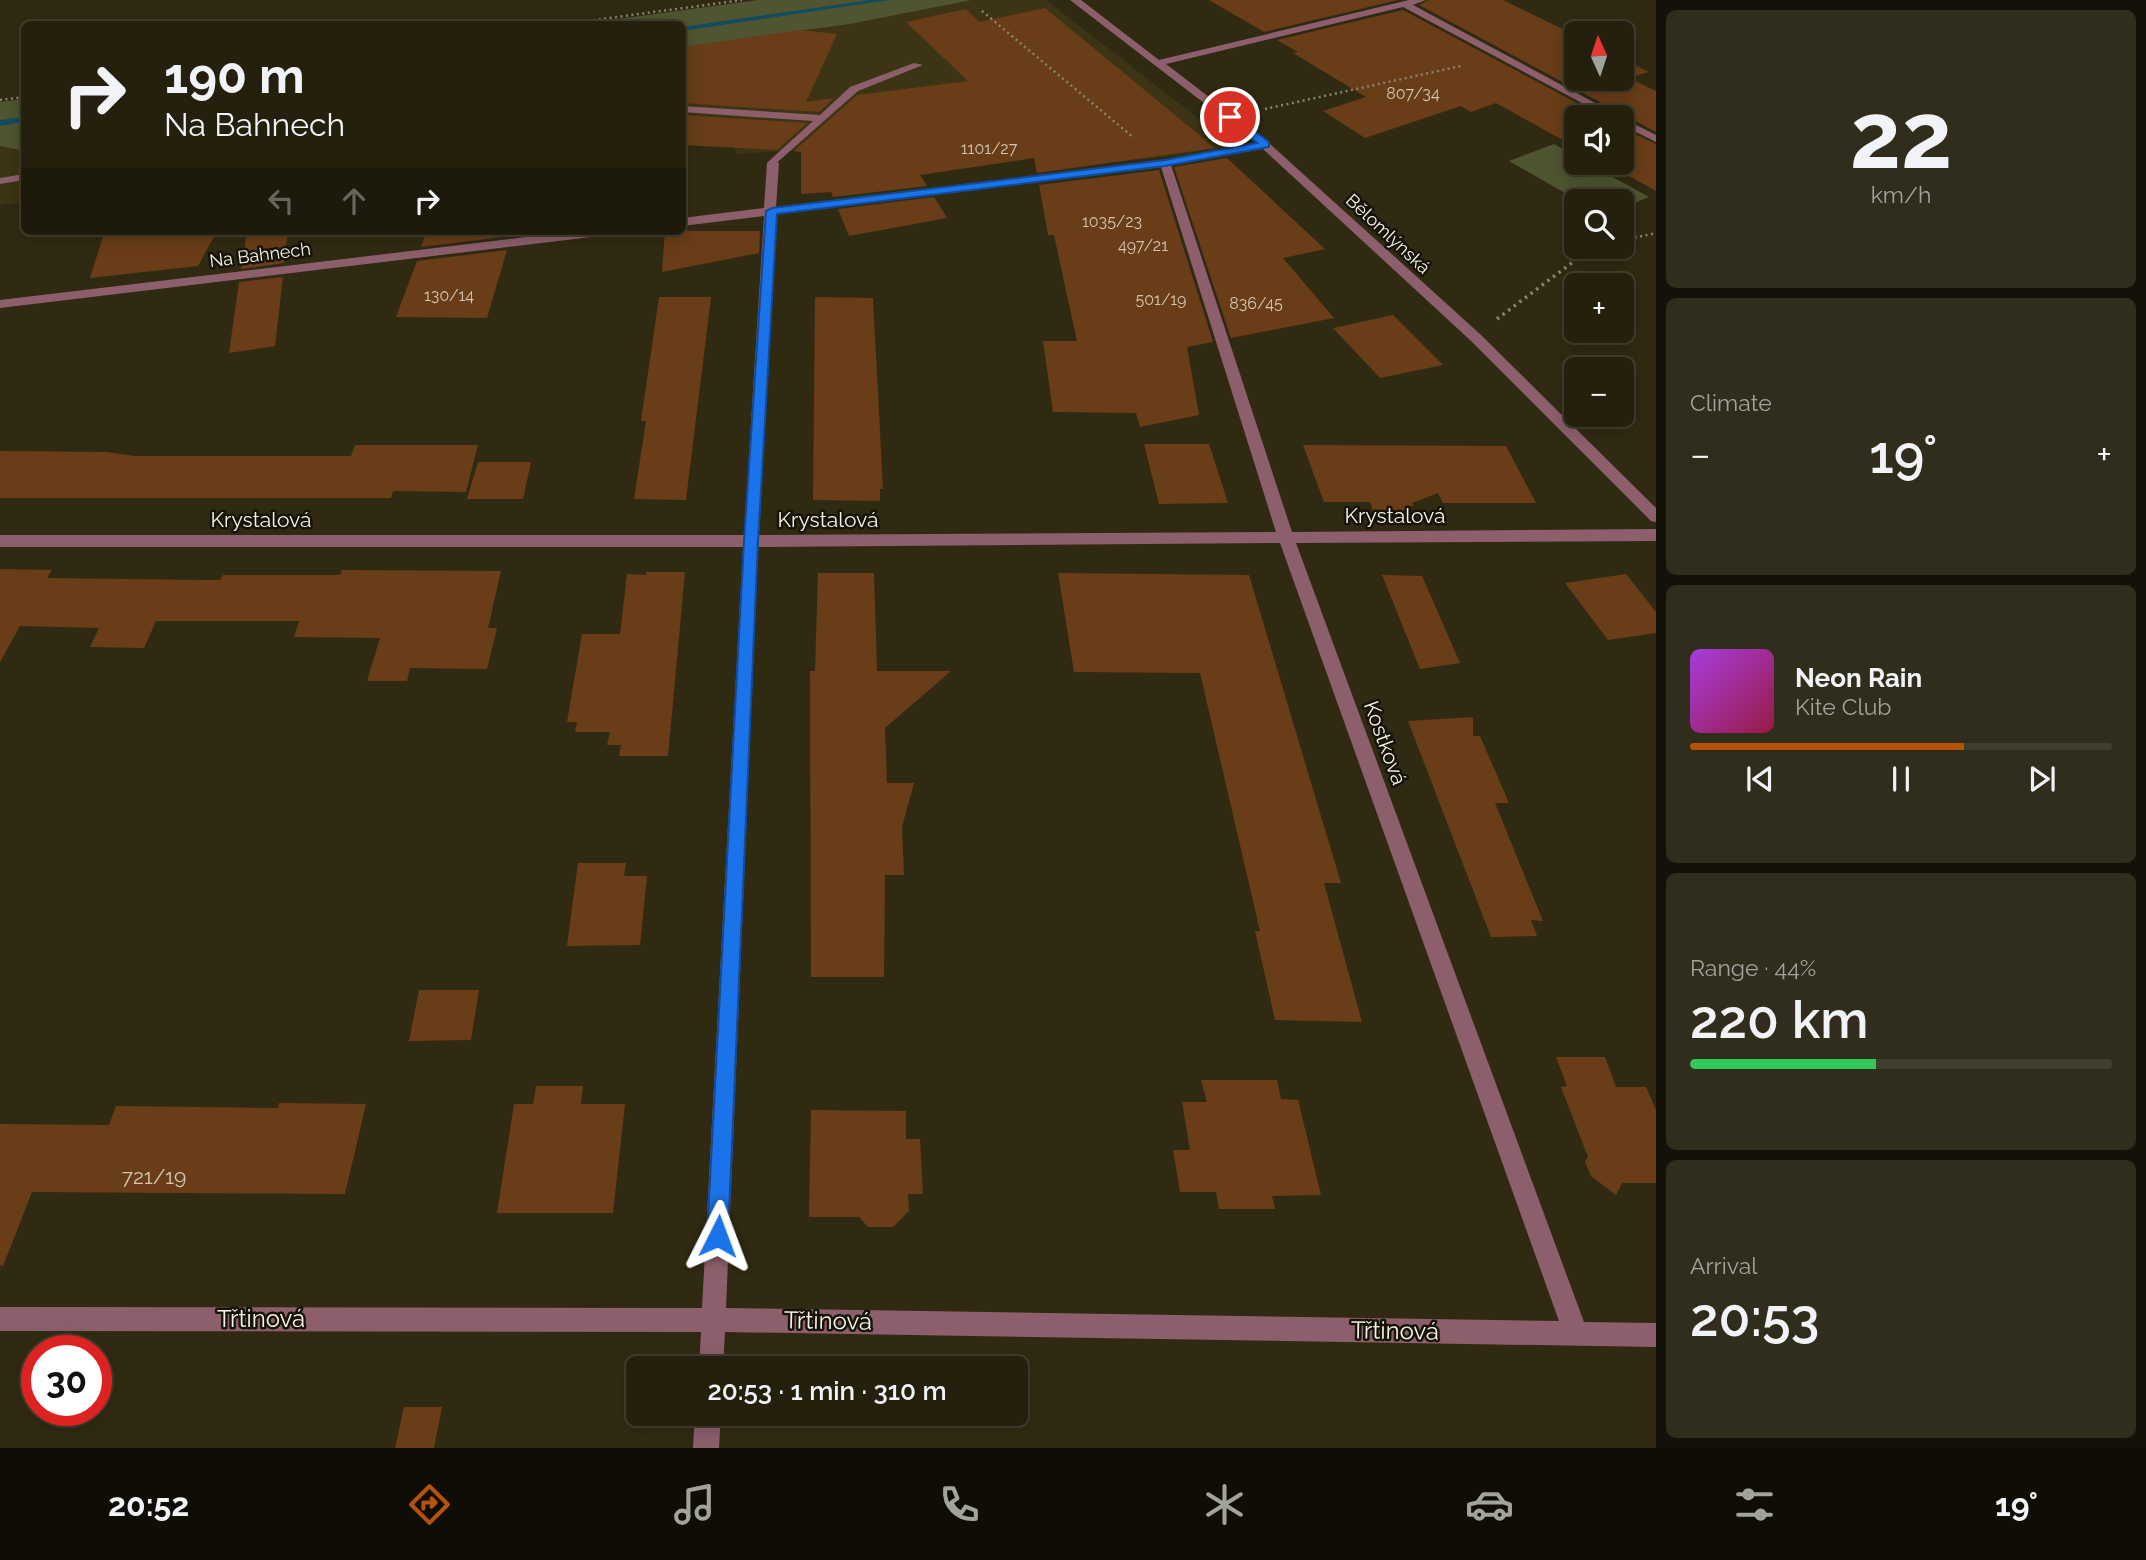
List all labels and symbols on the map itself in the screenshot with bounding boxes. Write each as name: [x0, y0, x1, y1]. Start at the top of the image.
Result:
north arrow: [1564, 21, 1634, 91]
house number: 807/34: [1386, 84, 1440, 103]
pin: [1200, 87, 1260, 147]
house number: 1101/27: [961, 139, 1018, 158]
street label: Bělomlýnská: [1342, 189, 1435, 278]
house number: 1035/23: [1082, 212, 1142, 231]
house number: 497/21: [1118, 236, 1168, 255]
street label: Na Bahnech: [208, 238, 312, 271]
house number: 130/14: [424, 286, 474, 305]
house number: 501/19: [1136, 290, 1186, 309]
house number: 836/45: [1229, 294, 1283, 313]
street label: Krystalová: [1345, 503, 1445, 528]
street label: Krystalová: [211, 507, 311, 532]
street label: Krystalová: [778, 507, 878, 532]
street label: Kostková: [1359, 697, 1412, 788]
house number: 721/19: [122, 1164, 186, 1189]
position arrow: [681, 1199, 755, 1273]
street label: Třtinová: [217, 1304, 305, 1333]
street label: Třtinová: [784, 1305, 872, 1336]
street label: Třtinová: [1351, 1315, 1439, 1346]
speed limit sign: 30: [21, 1335, 112, 1426]

